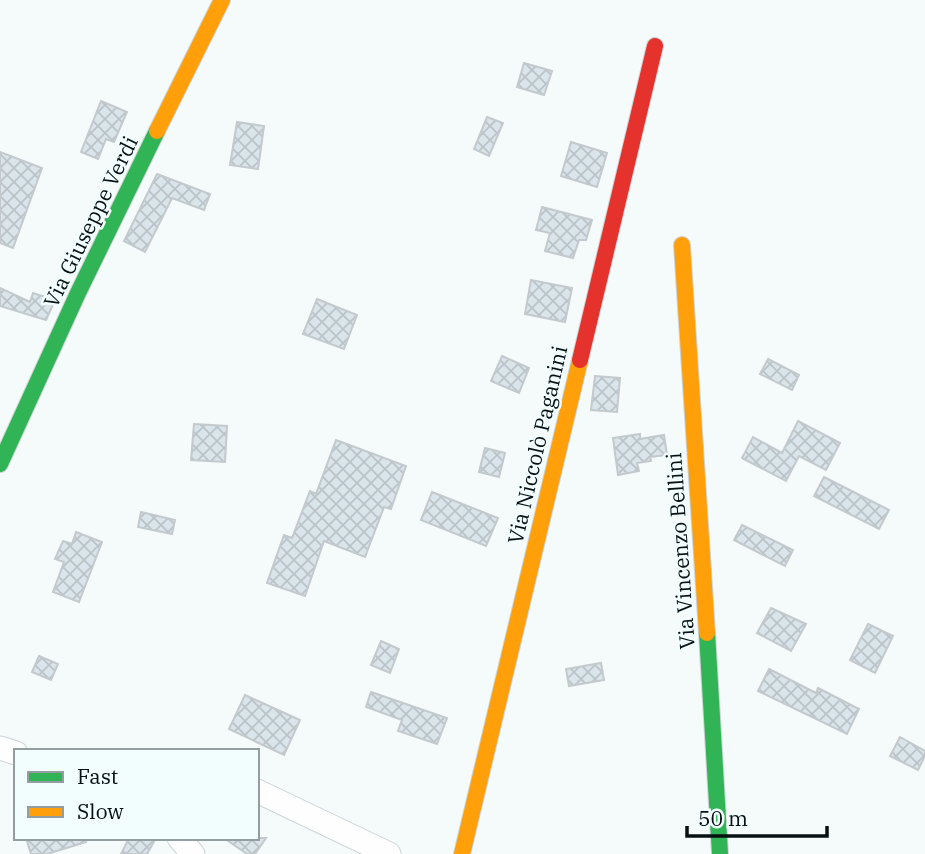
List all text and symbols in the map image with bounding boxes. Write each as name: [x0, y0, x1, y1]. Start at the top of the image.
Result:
street label: Via Giuseppe Verdi: [36, 131, 144, 312]
street label: Via Niccolò Paganini: [501, 343, 573, 547]
street label: Via Vincenzo Bellini: [659, 452, 701, 650]
legend: [14, 749, 259, 840]
text: Fast: [77, 762, 118, 790]
scale bar: [687, 794, 827, 838]
text: Slow: [77, 797, 124, 825]
text: 50 m: [698, 804, 748, 832]

